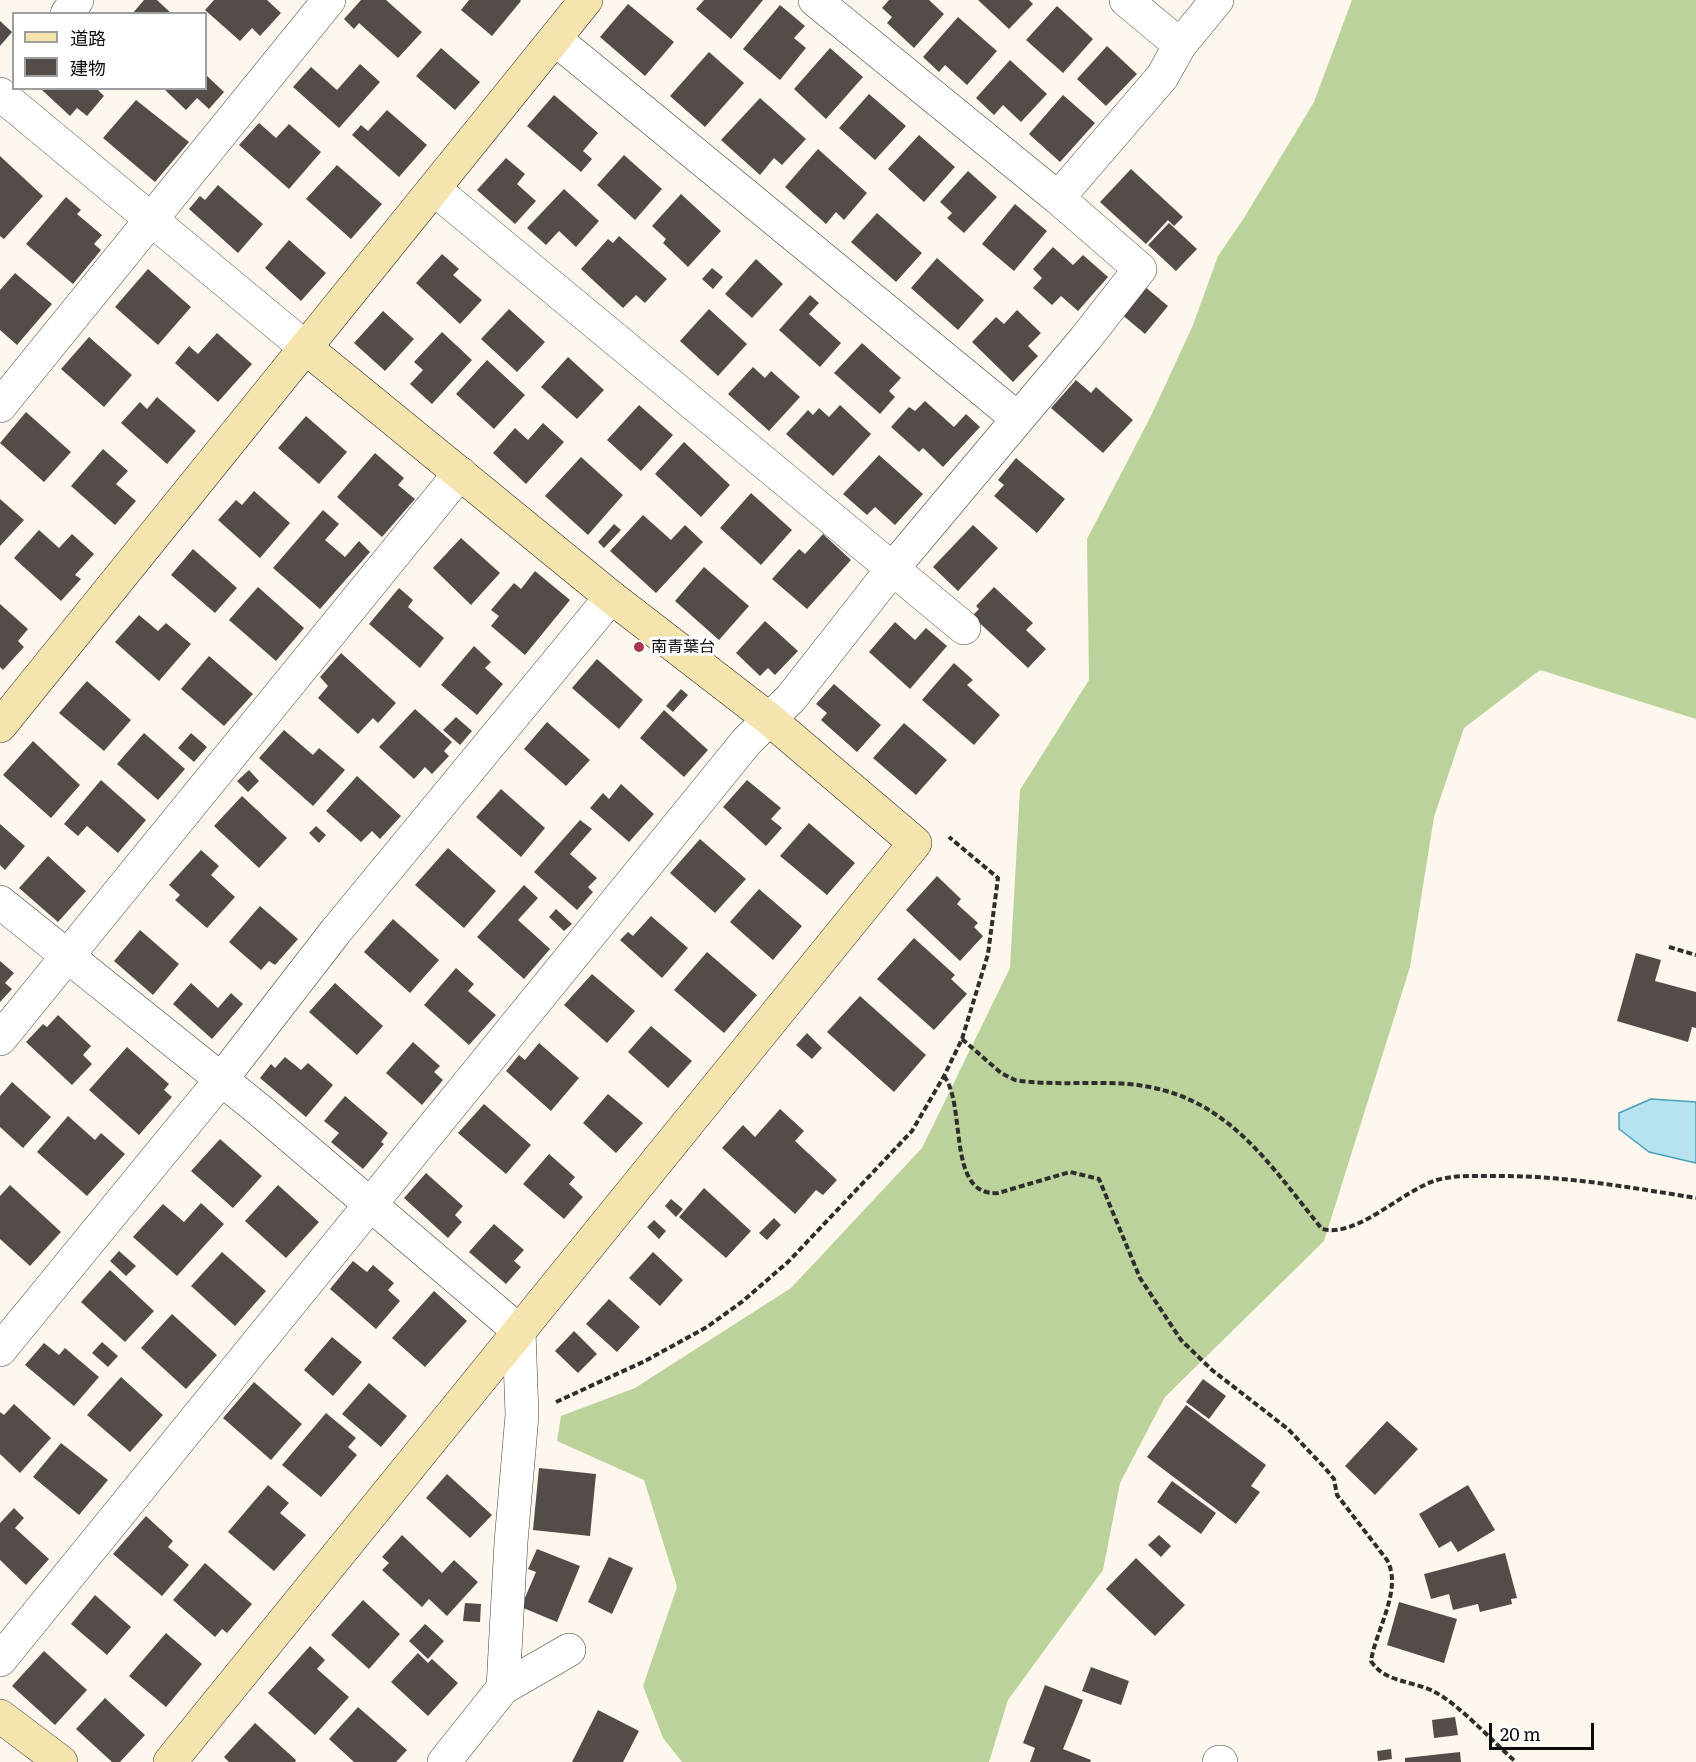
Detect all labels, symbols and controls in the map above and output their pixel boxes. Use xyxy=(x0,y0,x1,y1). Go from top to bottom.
legend xyxy=(12,12,207,90)
text: 道路 xyxy=(70,24,106,51)
text: 建物 xyxy=(70,54,106,81)
place label: 南青葉台 xyxy=(651,637,715,657)
marker: 南青葉台 xyxy=(632,640,646,654)
scale bar xyxy=(1492,1711,1597,1749)
text: 20 m xyxy=(1500,1720,1541,1747)

